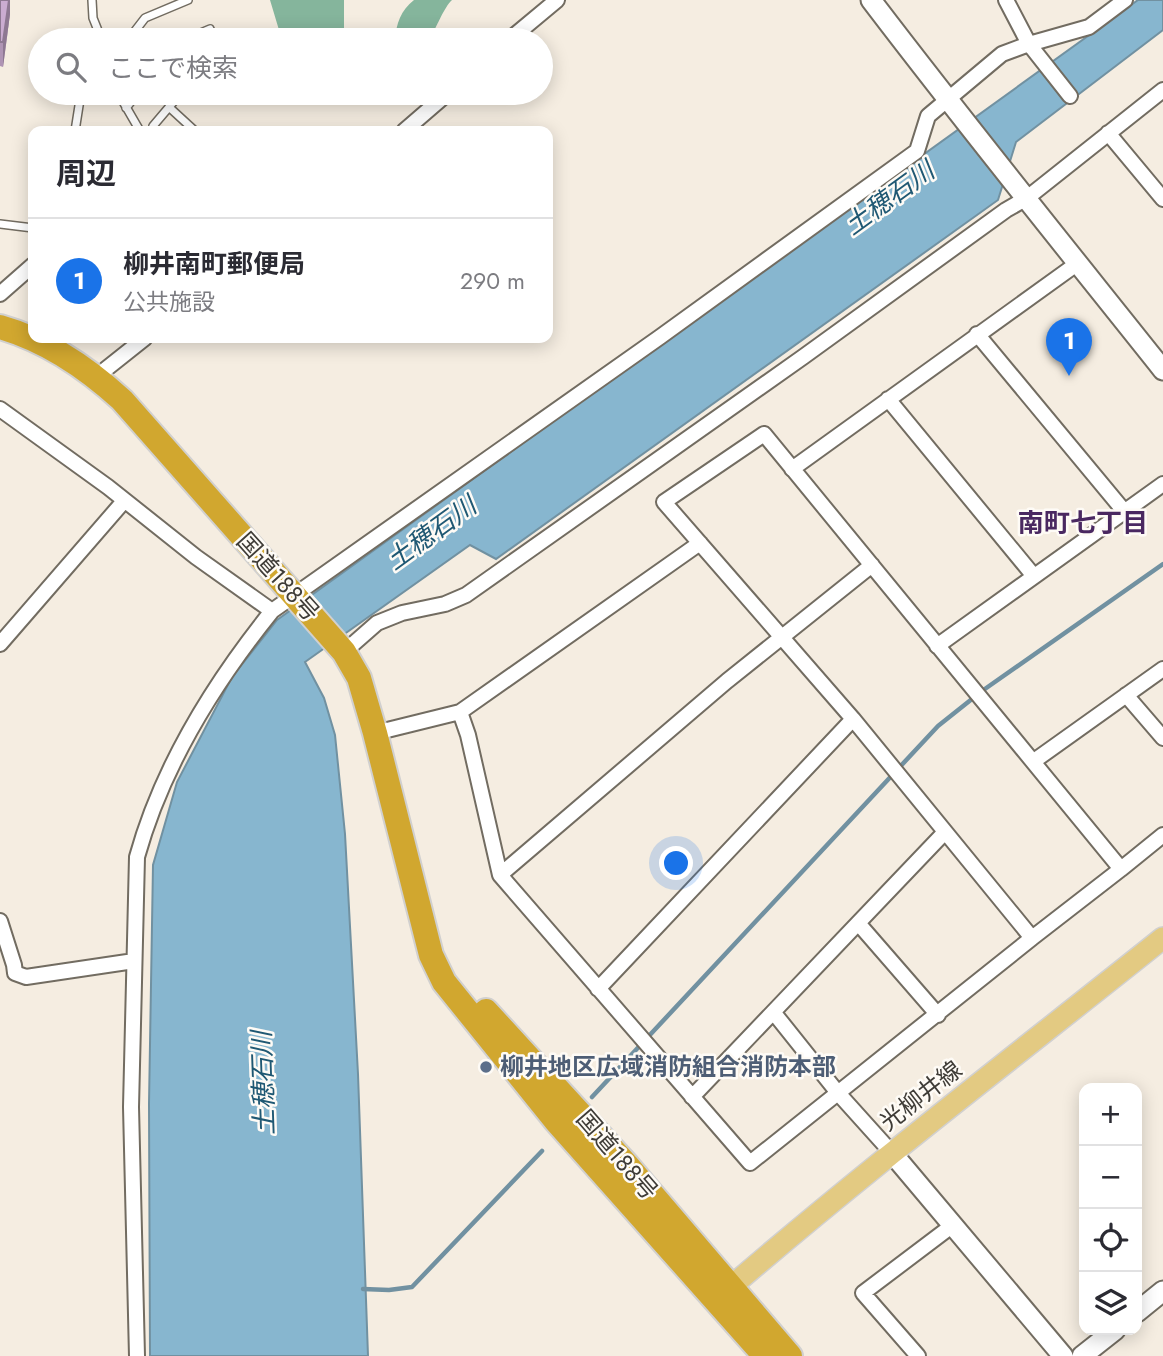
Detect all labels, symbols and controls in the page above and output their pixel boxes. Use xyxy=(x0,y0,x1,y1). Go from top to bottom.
search box xyxy=(28,28,553,105)
icon: search xyxy=(52,48,90,86)
text: ここで検索 xyxy=(108,49,238,87)
water label: 土穂石川 xyxy=(836,150,945,244)
text: 周辺 xyxy=(56,152,116,195)
text: 柳井南町郵便局 xyxy=(123,245,305,283)
text: 1 xyxy=(73,264,85,298)
text: 290 m xyxy=(460,264,525,298)
text: 公共施設 xyxy=(123,285,215,319)
pin: 1 xyxy=(1046,318,1092,376)
water label: 土穂石川 xyxy=(378,485,487,579)
district label: 南町七丁目 xyxy=(1018,504,1148,542)
street label: 国道188号 xyxy=(229,524,328,629)
your location xyxy=(659,846,693,880)
water label: 土穂石川 xyxy=(242,1027,284,1136)
place label: 柳井地区広域消防組合消防本部 xyxy=(500,1049,836,1084)
street label: 光柳井線 xyxy=(872,1052,969,1139)
marker: 柳井地区広域消防組合消防本部 xyxy=(478,1059,494,1075)
map controls xyxy=(1079,1083,1142,1335)
button: + xyxy=(1079,1083,1142,1146)
street label: 国道188号 xyxy=(568,1102,666,1207)
button: − xyxy=(1079,1146,1142,1209)
button: locate xyxy=(1079,1209,1142,1272)
button: layers xyxy=(1079,1272,1142,1335)

